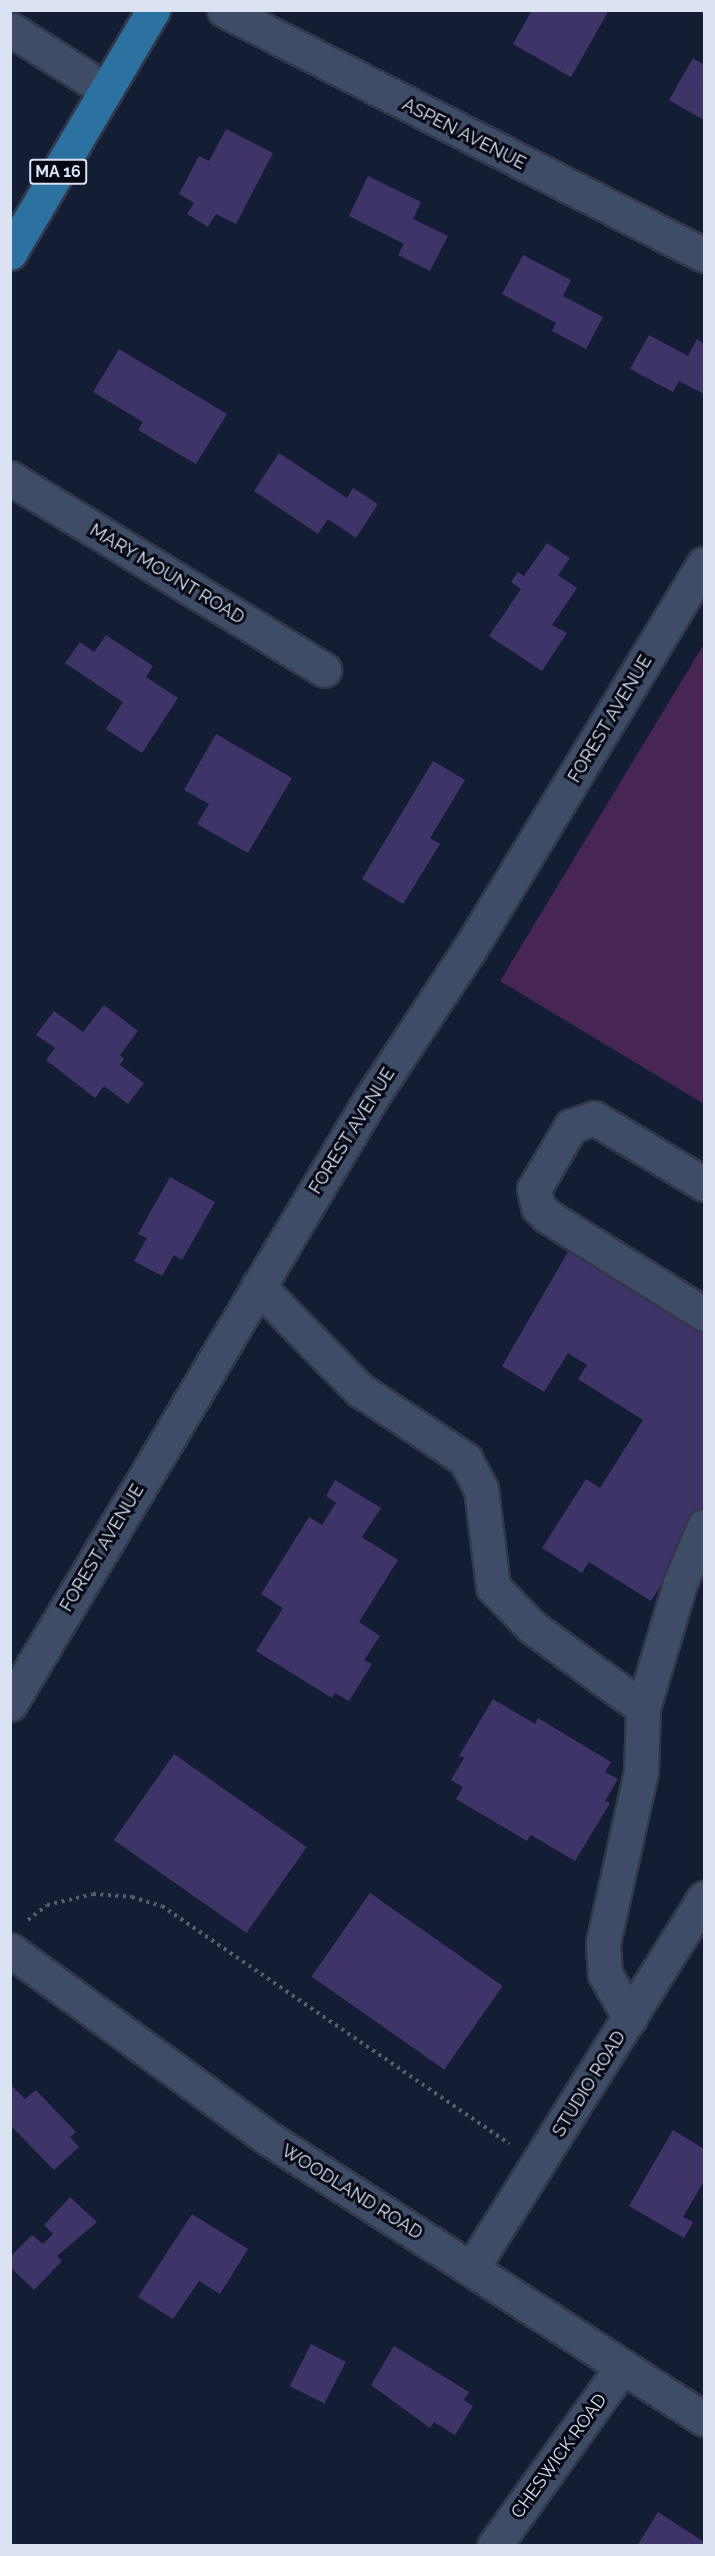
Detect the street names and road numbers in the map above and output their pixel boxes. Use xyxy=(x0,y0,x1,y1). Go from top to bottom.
street label: ASPEN AVENUE xyxy=(398,93,530,175)
road number: MA 16 xyxy=(28,159,88,185)
street label: MARY MOUNT ROAD xyxy=(85,519,249,629)
street label: FOREST AVENUE xyxy=(563,651,657,787)
street label: FOREST AVENUE xyxy=(304,1063,400,1199)
street label: FOREST AVENUE xyxy=(55,1480,149,1616)
street label: STUDIO ROAD xyxy=(548,2027,630,2141)
street label: WOODLAND ROAD xyxy=(278,2140,426,2244)
street label: CHESWICK ROAD xyxy=(507,2389,611,2523)

